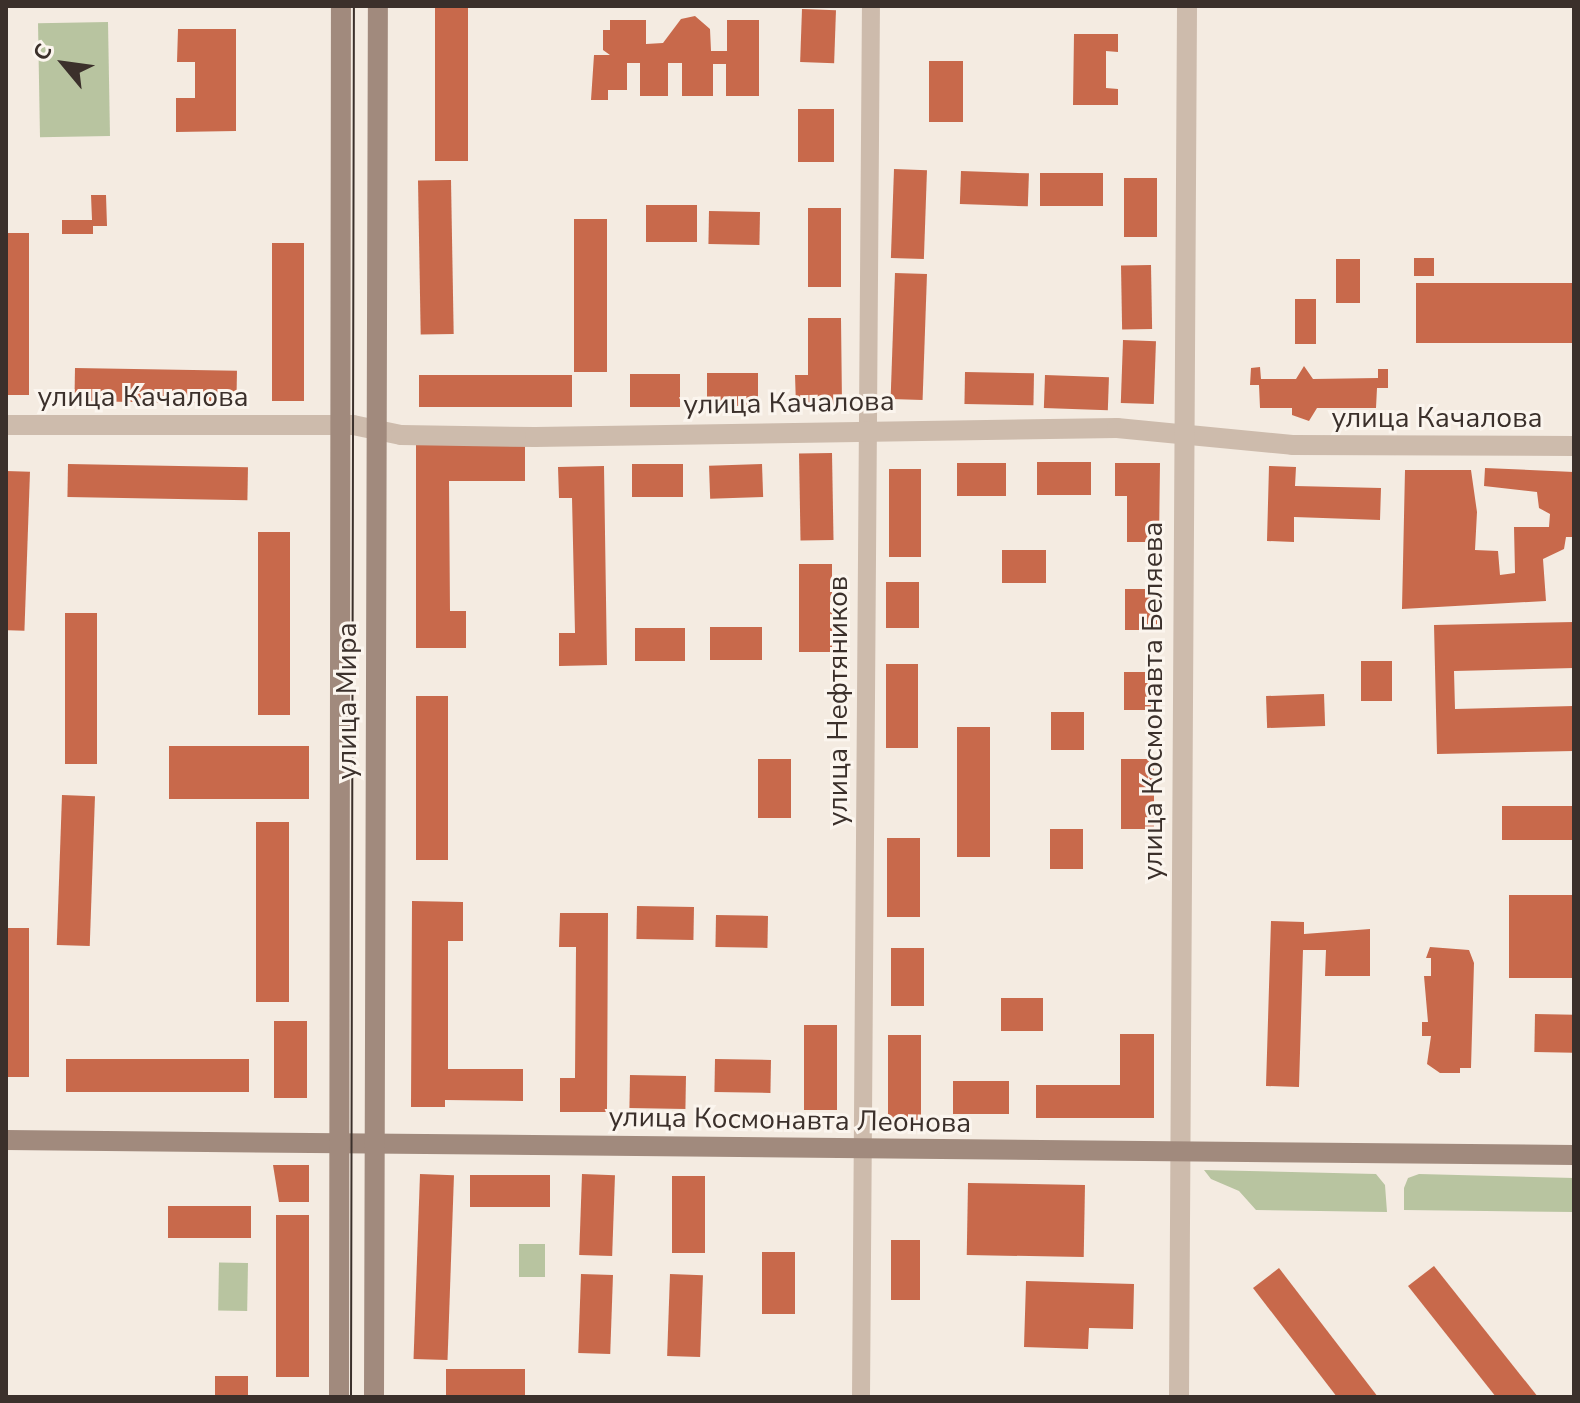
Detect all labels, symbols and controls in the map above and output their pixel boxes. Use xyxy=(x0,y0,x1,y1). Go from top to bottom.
north arrow xyxy=(24,24,104,104)
text: С xyxy=(26,39,60,66)
street label: улица Качалова xyxy=(37,380,249,414)
street label: улица Качалова xyxy=(683,384,895,422)
street label: улица Качалова xyxy=(1331,401,1543,435)
street label: улица Космонавта Беляева xyxy=(1136,522,1170,880)
street label: улица Нефтяников xyxy=(821,576,855,826)
street label: улица Мира xyxy=(330,622,364,780)
street label: улица Космонавта Леонова xyxy=(608,1100,972,1140)

